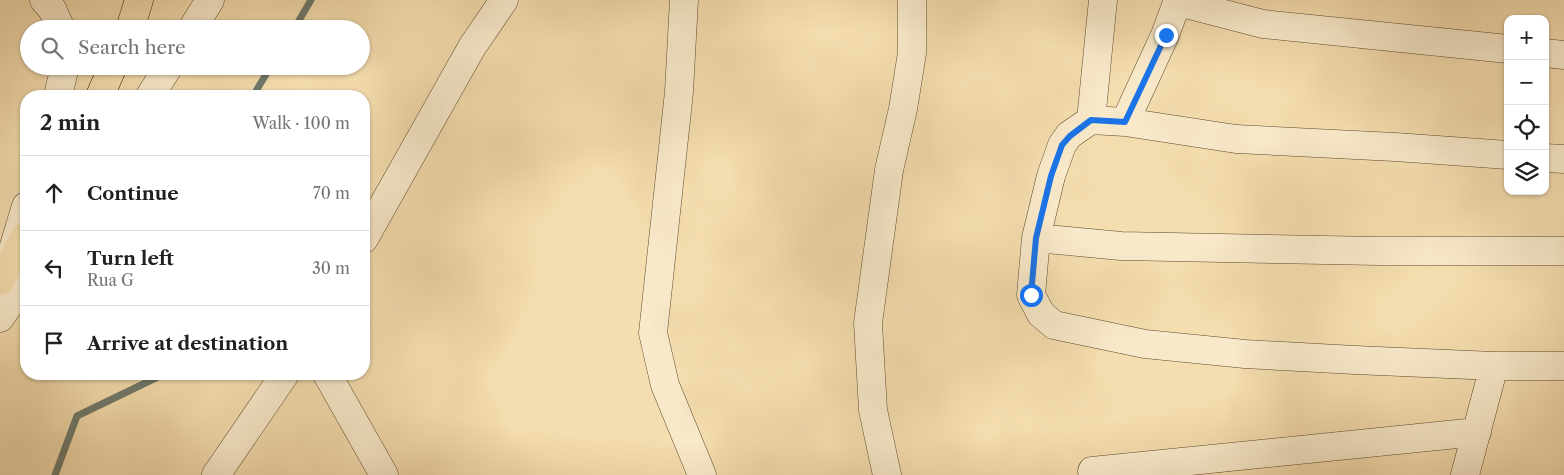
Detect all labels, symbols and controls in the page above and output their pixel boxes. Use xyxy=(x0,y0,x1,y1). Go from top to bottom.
map controls xyxy=(1504,15,1549,195)
button: + xyxy=(1504,15,1549,60)
search box xyxy=(20,20,370,75)
route end xyxy=(1155,24,1178,47)
icon: search xyxy=(38,34,66,62)
text: Search here xyxy=(78,36,186,59)
button: − xyxy=(1504,60,1549,105)
button: locate xyxy=(1504,105,1549,150)
text: 2 min xyxy=(40,110,100,135)
text: Walk · 100 m xyxy=(253,113,350,133)
button: layers xyxy=(1504,150,1549,195)
icon: ahead xyxy=(40,179,68,207)
text: Continue xyxy=(87,182,179,205)
text: 70 m xyxy=(313,183,350,203)
text: Turn left xyxy=(87,247,174,270)
icon: left xyxy=(40,254,68,282)
text: 30 m xyxy=(312,258,350,278)
text: Rua G xyxy=(87,270,134,290)
route start xyxy=(1020,284,1043,307)
icon: arrive xyxy=(40,329,68,357)
text: Arrive at destination xyxy=(87,332,288,355)

